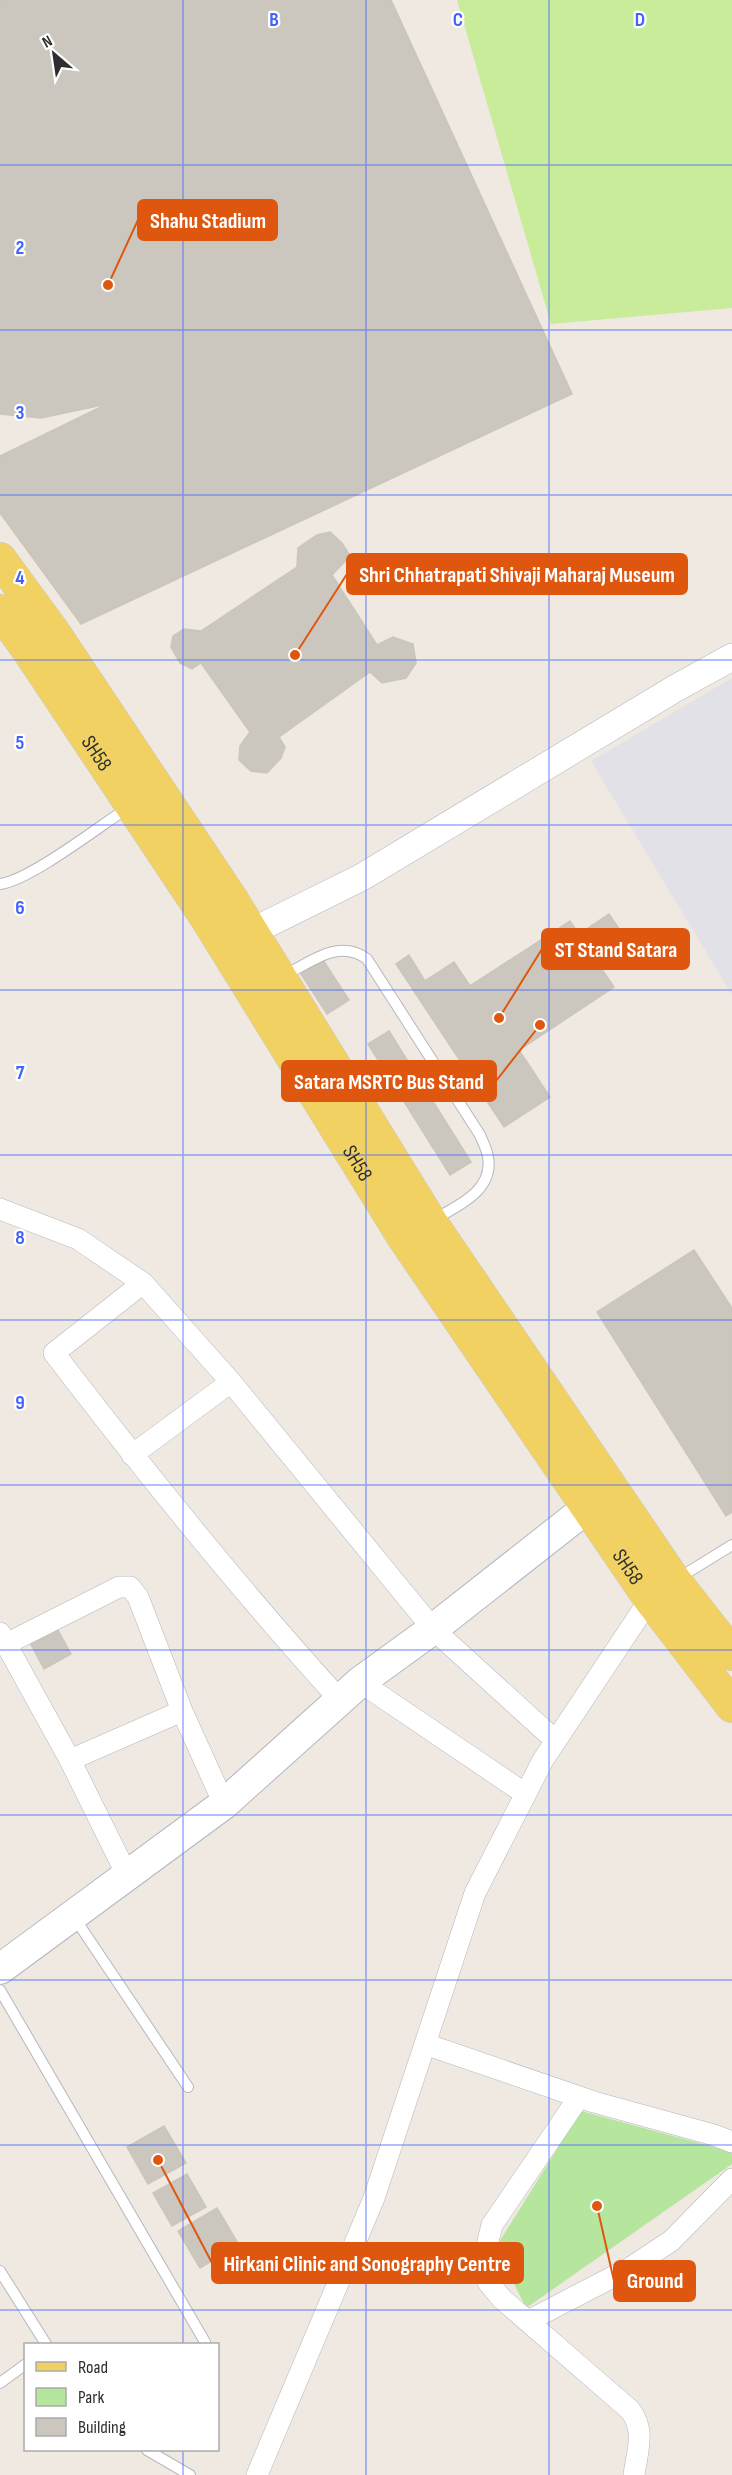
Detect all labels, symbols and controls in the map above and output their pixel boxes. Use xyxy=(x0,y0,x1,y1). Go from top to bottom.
text: B xyxy=(269,8,279,32)
text: C xyxy=(453,8,463,32)
text: D xyxy=(635,8,645,32)
north arrow xyxy=(24,24,84,84)
text: N xyxy=(39,32,56,53)
callout: Shahu Stadium xyxy=(138,200,277,240)
text: Shahu Stadium xyxy=(150,208,266,235)
text: 2 xyxy=(16,236,24,260)
text: 3 xyxy=(16,401,25,425)
callout: Shri Chhatrapati Shivaji Maharaj Museum xyxy=(347,554,687,594)
text: Shri Chhatrapati Shivaji Maharaj Museum xyxy=(359,562,675,589)
text: 4 xyxy=(15,566,25,590)
text: 5 xyxy=(16,731,25,755)
street label: SH58 xyxy=(76,731,117,776)
text: 6 xyxy=(15,896,25,920)
callout: ST Stand Satara xyxy=(542,929,689,969)
text: ST Stand Satara xyxy=(555,937,677,964)
text: 7 xyxy=(16,1061,25,1085)
callout: Satara MSRTC Bus Stand xyxy=(282,1061,496,1101)
text: Satara MSRTC Bus Stand xyxy=(294,1069,484,1096)
street label: SH58 xyxy=(337,1141,378,1186)
text: 8 xyxy=(15,1226,25,1250)
text: 9 xyxy=(15,1391,25,1415)
street label: SH58 xyxy=(607,1545,649,1590)
callout: Hirkani Clinic and Sonography Centre xyxy=(212,2243,523,2283)
text: Hirkani Clinic and Sonography Centre xyxy=(223,2251,511,2278)
callout: Ground xyxy=(614,2261,695,2301)
text: Ground xyxy=(627,2268,683,2295)
legend xyxy=(24,2343,219,2451)
text: Road xyxy=(78,2357,108,2378)
text: Park xyxy=(78,2387,104,2408)
text: Building xyxy=(78,2417,126,2438)

